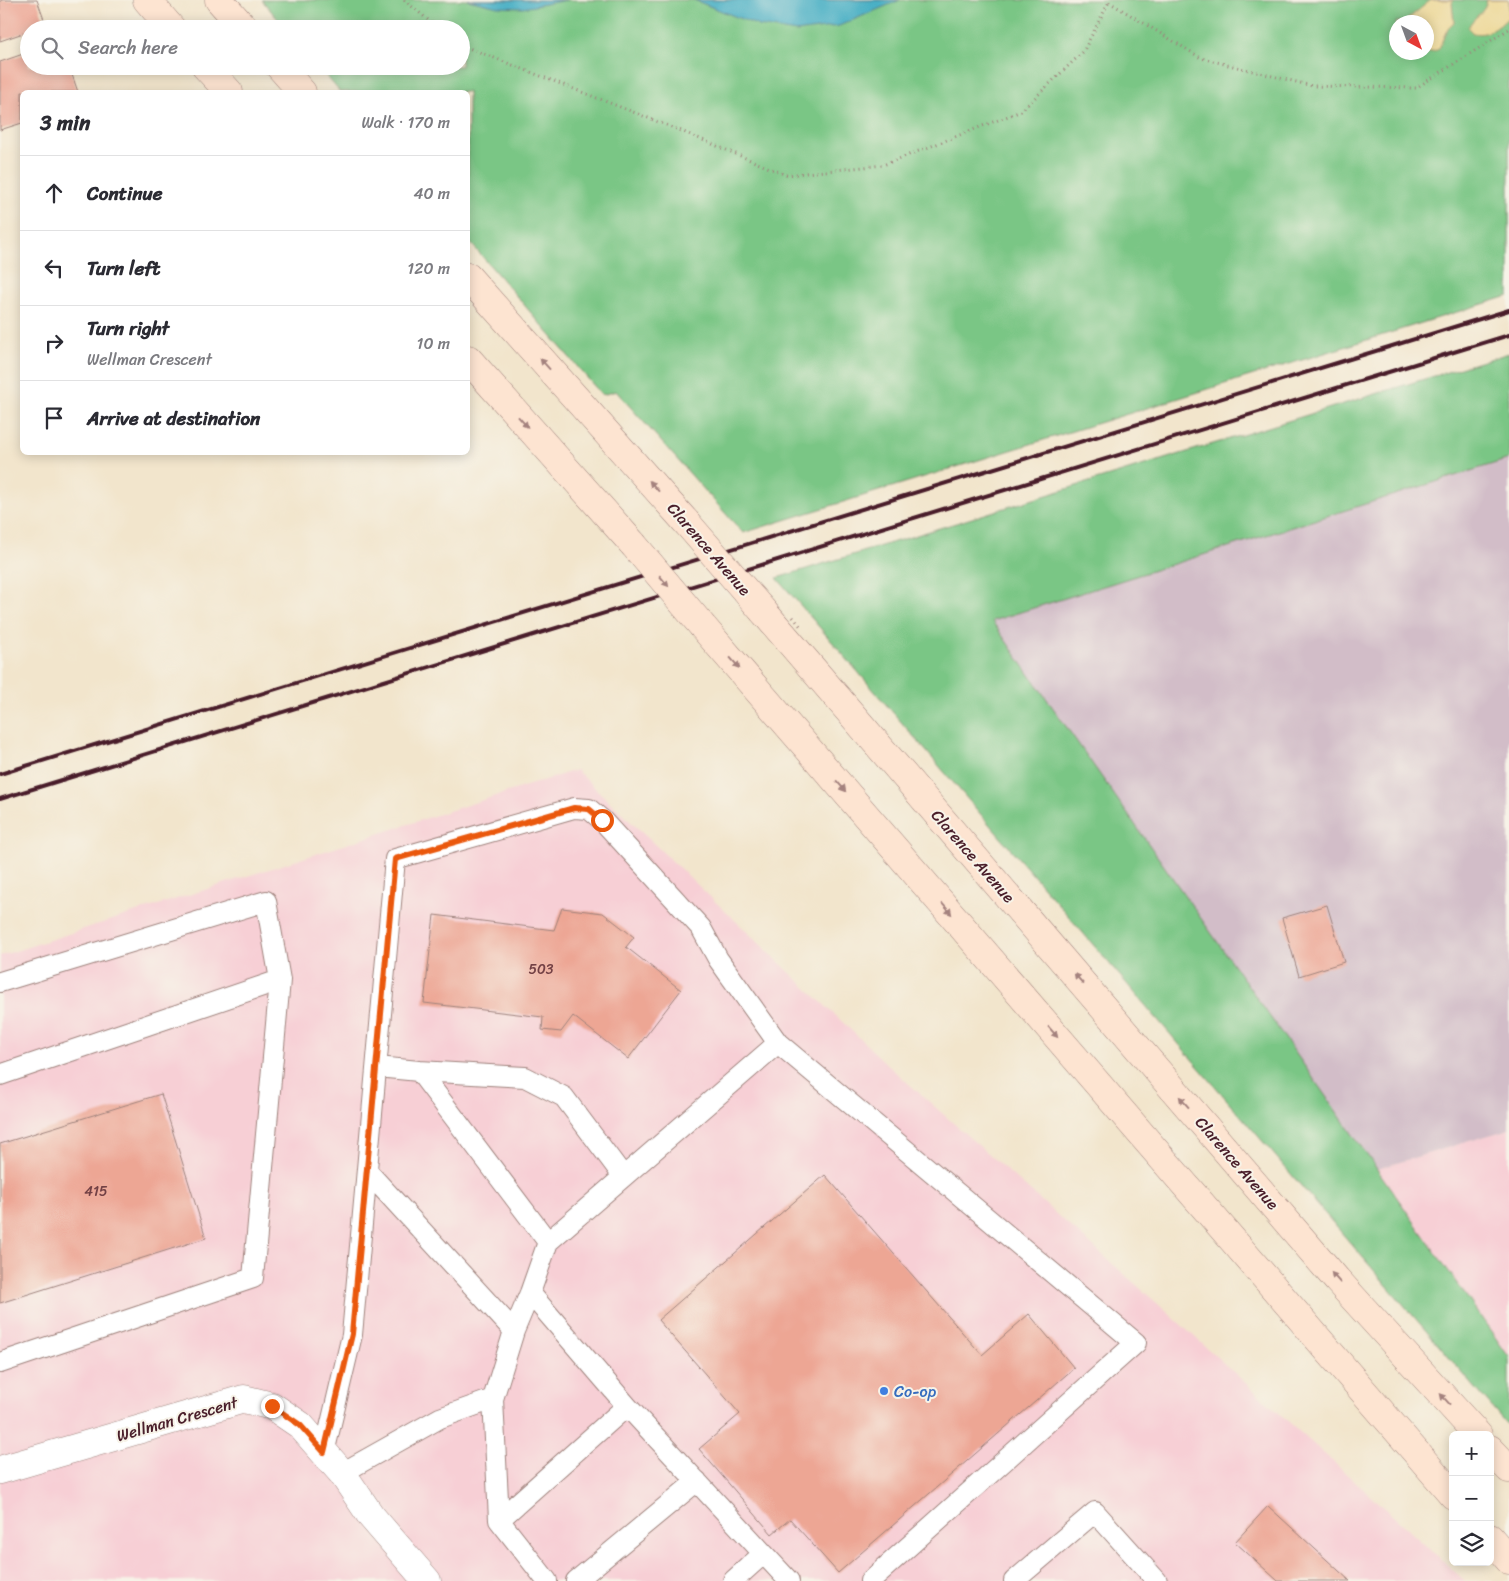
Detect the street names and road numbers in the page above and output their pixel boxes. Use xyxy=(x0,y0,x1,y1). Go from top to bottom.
street label: Clarence Avenue xyxy=(660,495,759,603)
street label: Clarence Avenue xyxy=(924,802,1023,910)
street label: Clarence Avenue xyxy=(1188,1109,1287,1217)
street label: Wellman Crescent xyxy=(113,1388,242,1450)

